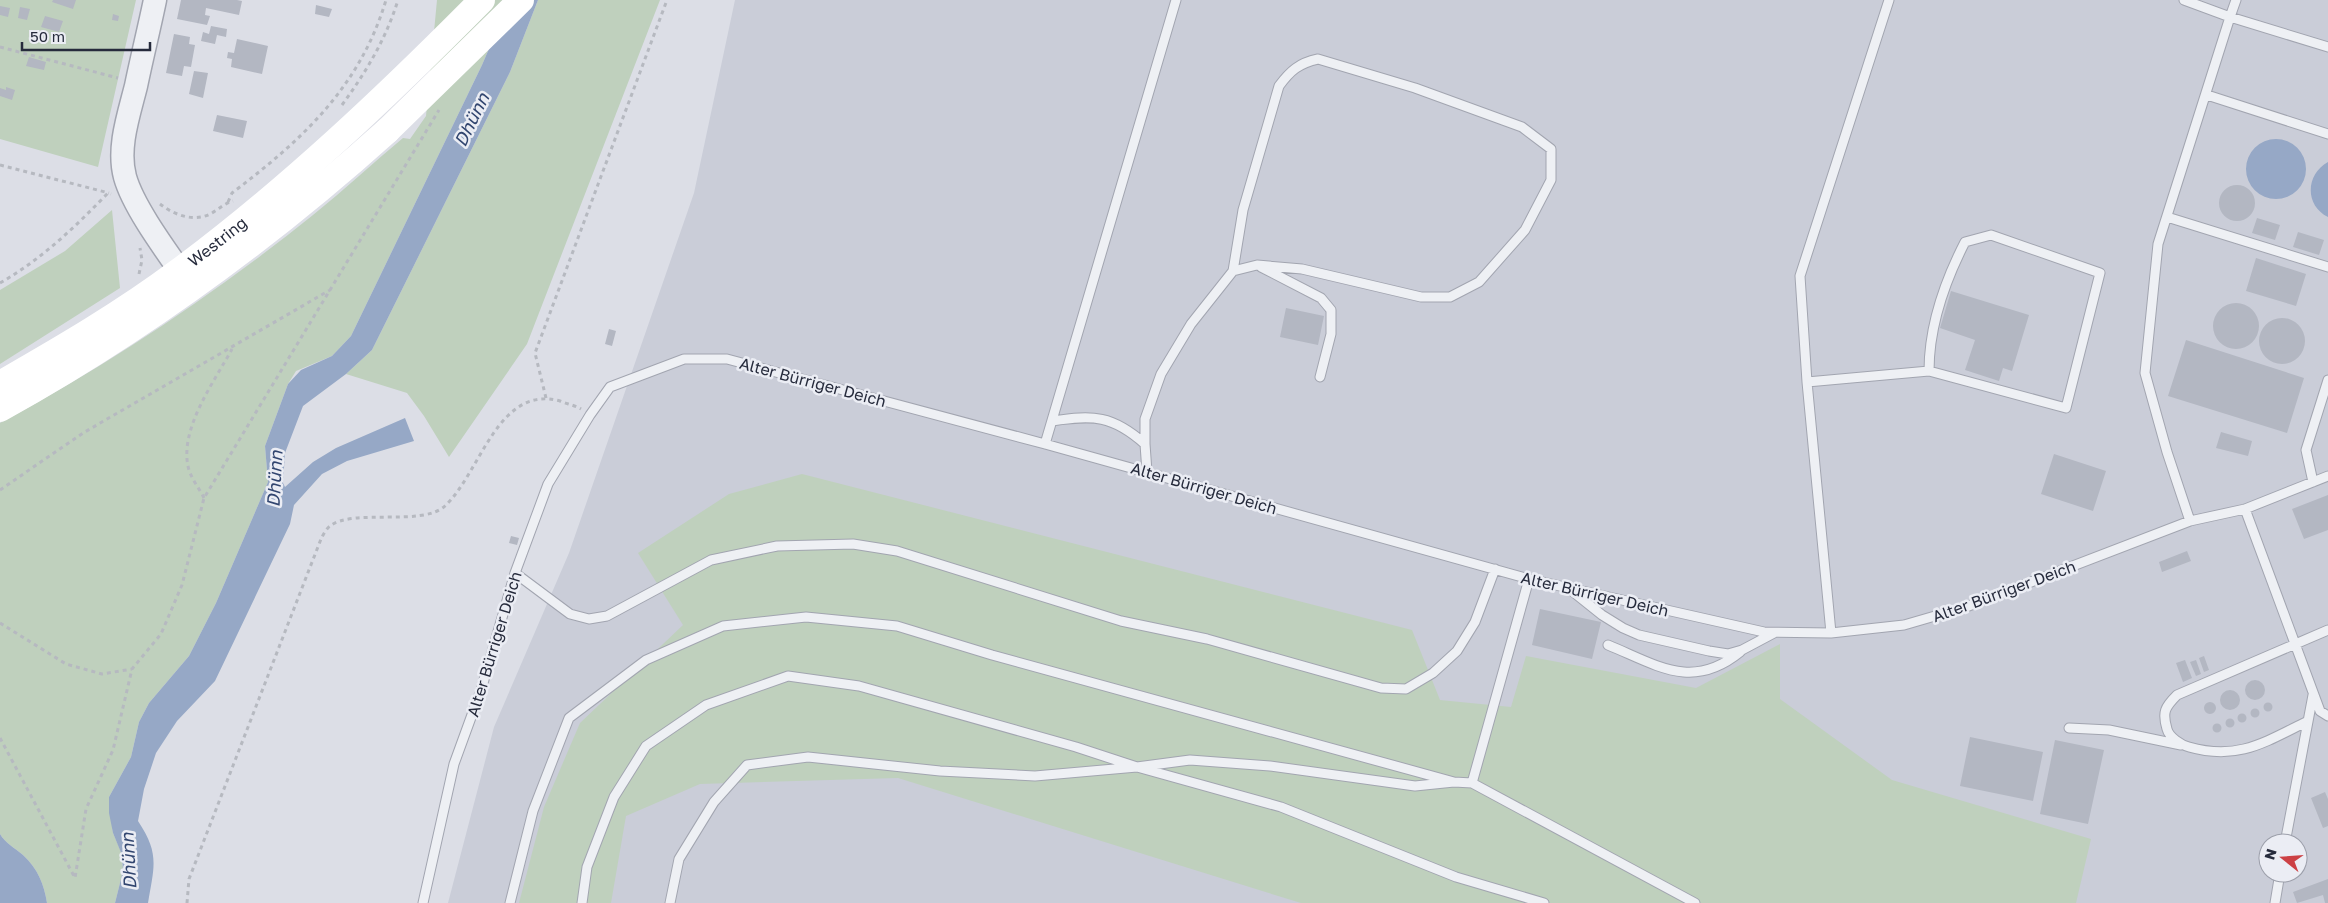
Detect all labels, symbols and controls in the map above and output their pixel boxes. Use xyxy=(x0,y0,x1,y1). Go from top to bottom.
scale bar xyxy=(22,20,150,52)
text: 50 m xyxy=(30,27,65,45)
water label: Dhünn xyxy=(449,88,494,150)
street label: Westring xyxy=(184,212,251,271)
street label: Alter Bürriger Deich xyxy=(737,353,889,411)
water label: Dhünn xyxy=(262,449,287,508)
street label: Alter Bürriger Deich xyxy=(1129,458,1279,518)
street label: Alter Bürriger Deich xyxy=(1930,556,2078,626)
street label: Alter Bürriger Deich xyxy=(1519,567,1671,621)
street label: Alter Bürriger Deich xyxy=(462,569,526,719)
water label: Dhünn xyxy=(115,831,140,890)
north arrow xyxy=(2258,833,2308,883)
text: N xyxy=(2260,846,2280,862)

